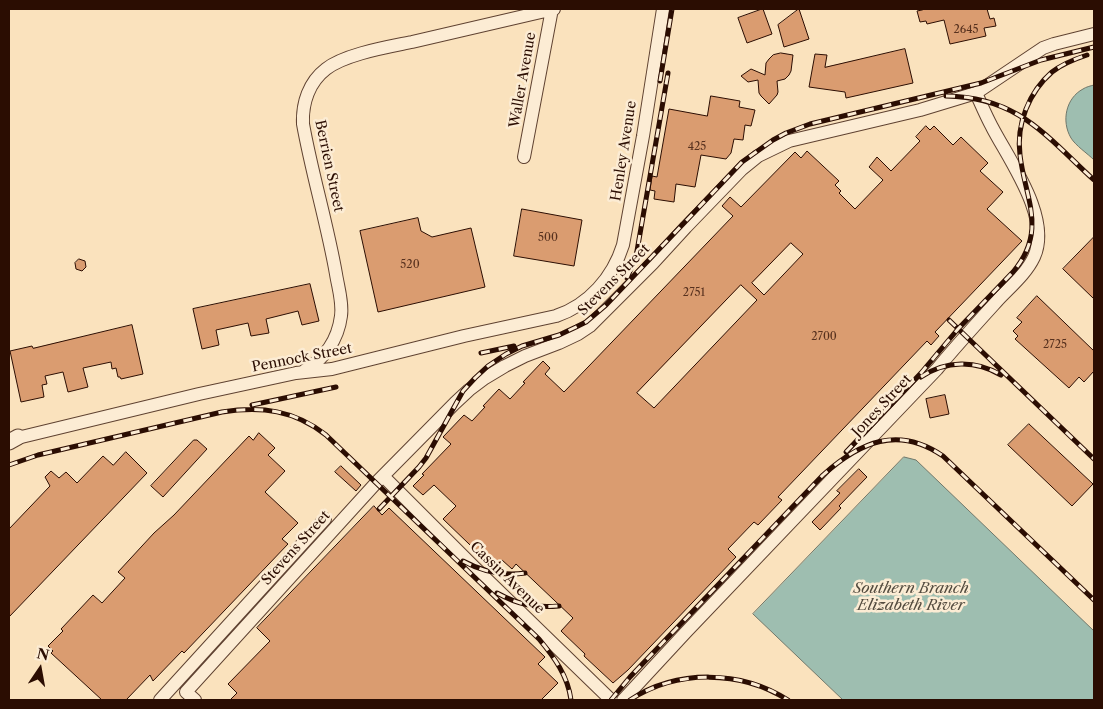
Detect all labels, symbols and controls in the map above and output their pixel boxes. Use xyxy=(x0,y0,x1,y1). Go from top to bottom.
house number: 2645 xyxy=(953,23,979,37)
street label: Waller Avenue xyxy=(506,31,540,129)
street label: Henley Avenue xyxy=(608,100,640,202)
street label: Berrien Street xyxy=(311,118,347,214)
house number: 425 xyxy=(688,140,706,154)
house number: 500 xyxy=(538,231,558,245)
street label: Stevens Street xyxy=(575,241,653,319)
house number: 520 xyxy=(400,258,420,272)
house number: 2751 xyxy=(683,286,705,300)
house number: 2700 xyxy=(811,330,837,344)
house number: 2725 xyxy=(1043,338,1067,352)
street label: Pennock Street xyxy=(250,340,354,376)
street label: Jones Street xyxy=(849,371,915,441)
street label: Stevens Street xyxy=(258,507,334,589)
street label: Cassin Avenue xyxy=(466,538,548,618)
water label: Southern Branch Elizabeth River xyxy=(853,580,969,615)
north arrow xyxy=(15,644,65,694)
text: N xyxy=(35,644,51,664)

